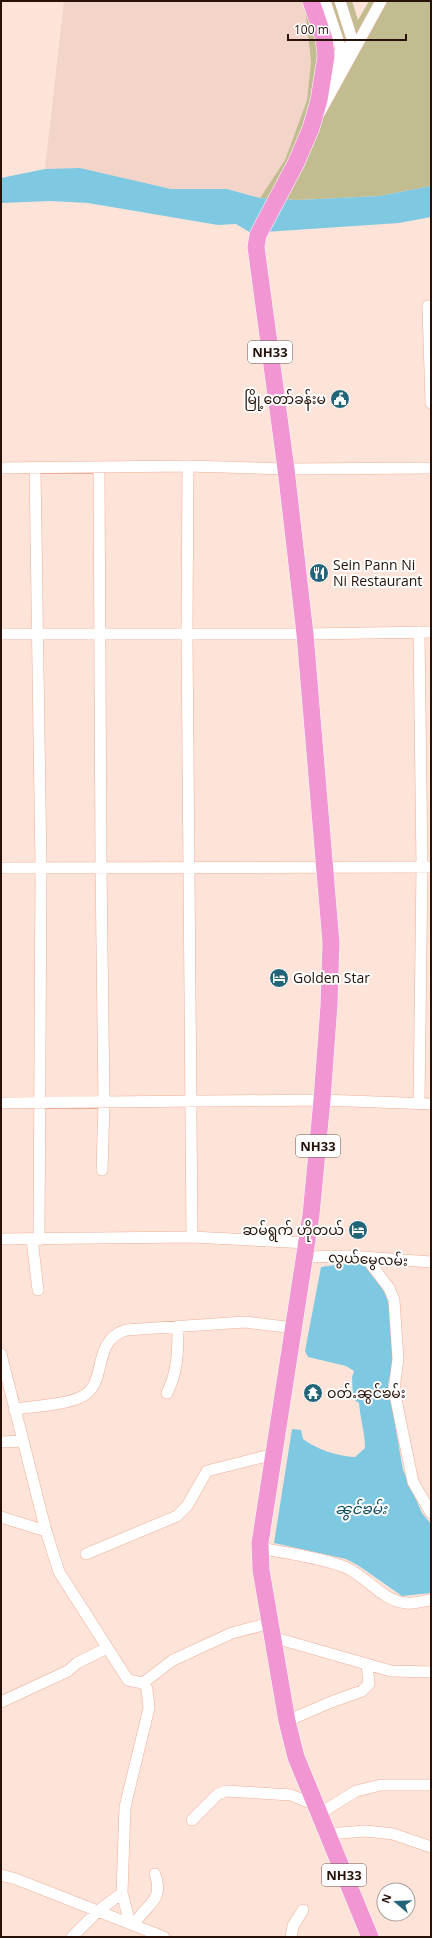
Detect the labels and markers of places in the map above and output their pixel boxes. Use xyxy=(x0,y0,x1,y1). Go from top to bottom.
public building icon: မြို့တော်ခန်းမ xyxy=(329,388,351,410)
place label: မြို့တော်ခန်းမ xyxy=(244,389,326,411)
place label: Sein Pann Ni Ni Restaurant xyxy=(333,555,422,590)
restaurant icon: Sein Pann Ni Ni Restaurant xyxy=(308,562,330,584)
hotel icon: Golden Star xyxy=(268,967,290,989)
place label: Golden Star xyxy=(293,968,370,987)
hotel icon: ဆမ်ရွက် ဟိုတယ် xyxy=(347,1219,369,1241)
place label: ဆမ်ရွက် ဟိုတယ် xyxy=(243,1220,344,1242)
temple icon: ဝတ်ႉၼွင်ၶမ်း xyxy=(302,1382,324,1404)
place label: ဝတ်ႉၼွင်ၶမ်း xyxy=(327,1383,406,1404)

